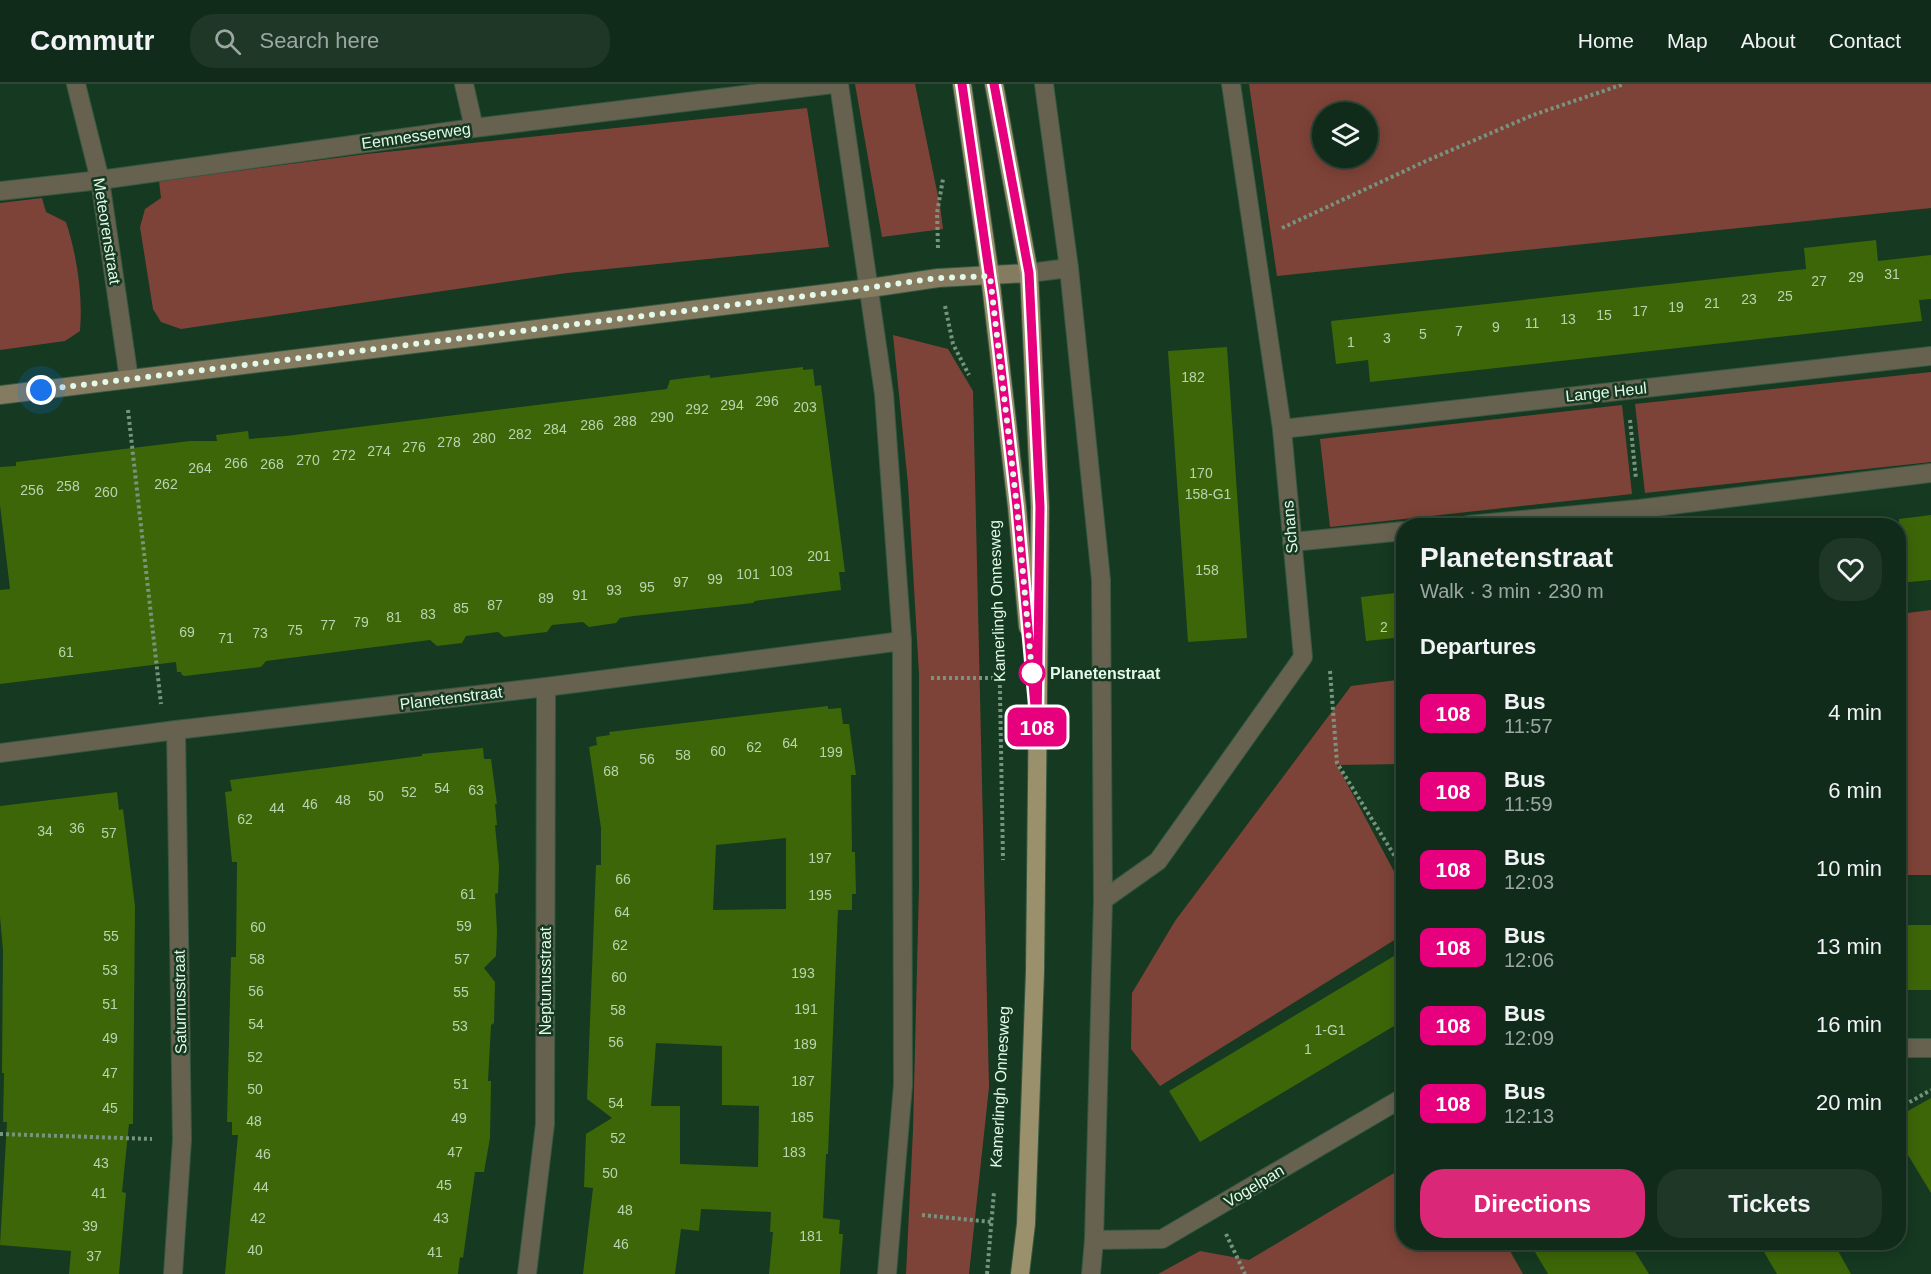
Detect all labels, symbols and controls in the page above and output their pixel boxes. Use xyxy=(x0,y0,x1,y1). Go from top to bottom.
search box xyxy=(190,14,610,68)
text: Commutr xyxy=(30,25,154,56)
icon: search xyxy=(211,25,244,58)
text: Search here xyxy=(259,28,379,53)
text: Home xyxy=(1578,29,1634,52)
text: Map xyxy=(1667,29,1708,52)
text: About xyxy=(1741,29,1796,52)
text: Contact xyxy=(1829,29,1901,52)
map controls xyxy=(1312,102,1378,168)
button: layers xyxy=(1312,102,1378,168)
street label: Eemnesserweg xyxy=(360,120,472,152)
street label: Meteorenstraat xyxy=(90,177,124,286)
house number: 31 xyxy=(1884,266,1900,282)
house number: 29 xyxy=(1848,269,1864,285)
house number: 27 xyxy=(1811,273,1827,289)
house number: 25 xyxy=(1777,288,1793,304)
house number: 23 xyxy=(1741,291,1757,307)
house number: 21 xyxy=(1704,295,1720,311)
house number: 19 xyxy=(1668,299,1684,315)
house number: 17 xyxy=(1632,303,1648,319)
house number: 15 xyxy=(1596,307,1612,323)
house number: 13 xyxy=(1560,311,1576,327)
house number: 11 xyxy=(1525,315,1539,331)
house number: 9 xyxy=(1492,319,1500,335)
house number: 7 xyxy=(1455,323,1463,339)
house number: 5 xyxy=(1419,326,1427,342)
house number: 3 xyxy=(1383,330,1391,346)
house number: 1 xyxy=(1347,334,1355,350)
house number: 182 xyxy=(1181,369,1205,385)
your location xyxy=(26,375,56,405)
street label: Lange Heul xyxy=(1564,379,1648,405)
house number: 296 xyxy=(755,393,779,409)
house number: 294 xyxy=(720,397,744,413)
house number: 203 xyxy=(793,399,817,415)
house number: 292 xyxy=(685,401,709,417)
house number: 290 xyxy=(650,409,674,425)
house number: 288 xyxy=(613,413,637,429)
house number: 286 xyxy=(580,417,604,433)
house number: 284 xyxy=(543,421,567,437)
house number: 282 xyxy=(508,426,532,442)
house number: 280 xyxy=(472,430,496,446)
house number: 278 xyxy=(437,434,461,450)
house number: 276 xyxy=(402,439,426,455)
house number: 274 xyxy=(367,443,391,459)
house number: 272 xyxy=(332,447,356,463)
house number: 270 xyxy=(296,452,320,468)
house number: 266 xyxy=(224,455,248,471)
house number: 268 xyxy=(260,456,284,472)
house number: 264 xyxy=(188,460,212,476)
house number: 170 xyxy=(1189,465,1213,481)
house number: 262 xyxy=(154,476,178,492)
house number: 258 xyxy=(56,478,80,494)
house number: 256 xyxy=(20,482,44,498)
house number: 260 xyxy=(94,484,118,500)
house number: 158-G1 xyxy=(1185,486,1232,502)
street label: Schans xyxy=(1279,500,1301,554)
street label: Kamerlingh Onnesweg xyxy=(986,520,1008,682)
button: heart xyxy=(1819,538,1882,601)
text: Planetenstraat xyxy=(1420,542,1613,573)
house number: 201 xyxy=(807,548,831,564)
house number: 158 xyxy=(1195,562,1219,578)
house number: 103 xyxy=(769,563,793,579)
house number: 101 xyxy=(736,566,760,582)
house number: 99 xyxy=(707,571,723,587)
house number: 97 xyxy=(673,574,689,590)
house number: 95 xyxy=(639,579,655,595)
text: Walk · 3 min · 230 m xyxy=(1420,580,1604,602)
house number: 93 xyxy=(606,582,622,598)
house number: 91 xyxy=(572,587,588,603)
house number: 89 xyxy=(538,590,554,606)
house number: 87 xyxy=(487,597,503,613)
house number: 85 xyxy=(453,600,469,616)
house number: 83 xyxy=(420,606,436,622)
house number: 81 xyxy=(386,609,402,625)
house number: 79 xyxy=(353,614,369,630)
house number: 77 xyxy=(320,617,336,633)
house number: 2 xyxy=(1380,619,1388,635)
house number: 75 xyxy=(287,622,303,638)
house number: 69 xyxy=(179,624,195,640)
house number: 73 xyxy=(252,625,268,641)
house number: 71 xyxy=(218,630,234,646)
text: Departures xyxy=(1420,634,1536,659)
house number: 61 xyxy=(58,644,74,660)
marker: Planetenstraat xyxy=(1019,660,1045,686)
place label: Planetenstraat xyxy=(1050,665,1161,682)
street label: Planetenstraat xyxy=(399,683,504,713)
text: Bus xyxy=(1504,689,1546,714)
text: 4 min xyxy=(1828,700,1882,725)
text: 108 xyxy=(1435,702,1471,725)
line badge: 108 xyxy=(1002,708,1072,746)
text: 11:57 xyxy=(1504,715,1553,737)
text: 108 xyxy=(1019,716,1055,739)
house number: 64 xyxy=(782,735,798,751)
house number: 62 xyxy=(746,739,762,755)
house number: 60 xyxy=(710,743,726,759)
house number: 199 xyxy=(819,744,843,760)
house number: 58 xyxy=(675,747,691,763)
house number: 56 xyxy=(639,751,655,767)
house number: 68 xyxy=(603,763,619,779)
text: Bus xyxy=(1504,767,1546,792)
text: 6 min xyxy=(1828,778,1882,803)
house number: 54 xyxy=(434,780,450,796)
text: 108 xyxy=(1435,780,1471,803)
house number: 63 xyxy=(468,782,484,798)
house number: 52 xyxy=(401,784,417,800)
house number: 50 xyxy=(368,788,384,804)
house number: 48 xyxy=(335,792,351,808)
text: 11:59 xyxy=(1504,793,1553,815)
house number: 46 xyxy=(302,796,318,812)
house number: 44 xyxy=(269,800,285,816)
house number: 62 xyxy=(237,811,253,827)
house number: 36 xyxy=(69,820,85,836)
house number: 34 xyxy=(37,823,53,839)
house number: 57 xyxy=(101,825,117,841)
text: Bus xyxy=(1504,845,1546,870)
house number: 197 xyxy=(808,850,832,866)
text: 10 min xyxy=(1816,856,1882,881)
text: 108 xyxy=(1435,858,1471,881)
house number: 66 xyxy=(615,871,631,887)
text: 12:03 xyxy=(1504,871,1554,893)
house number: 61 xyxy=(460,886,476,902)
house number: 195 xyxy=(808,887,832,903)
house number: 64 xyxy=(614,904,630,920)
house number: 59 xyxy=(456,918,472,934)
house number: 60 xyxy=(250,919,266,935)
text: Bus xyxy=(1504,923,1546,948)
street label: Neptunusstraat xyxy=(537,926,554,1035)
house number: 55 xyxy=(103,928,119,944)
text: 13 min xyxy=(1816,934,1882,959)
text: 108 xyxy=(1435,936,1471,959)
house number: 62 xyxy=(612,937,628,953)
street label: Saturnusstraat xyxy=(171,949,189,1054)
text: 12:06 xyxy=(1504,949,1554,971)
house number: 58 xyxy=(249,951,265,967)
house number: 57 xyxy=(454,951,470,967)
house number: 53 xyxy=(102,962,118,978)
house number: 193 xyxy=(791,965,815,981)
house number: 60 xyxy=(611,969,627,985)
house number: 56 xyxy=(248,983,264,999)
house number: 55 xyxy=(453,984,469,1000)
house number: 51 xyxy=(102,996,118,1012)
house number: 191 xyxy=(794,1001,818,1017)
text: Bus xyxy=(1504,1001,1546,1026)
house number: 58 xyxy=(610,1002,626,1018)
street label: Kamerlingh Onnesweg xyxy=(987,1006,1013,1168)
text: 16 min xyxy=(1816,1012,1882,1037)
text: 108 xyxy=(1435,1014,1471,1037)
house number: 54 xyxy=(248,1016,264,1032)
house number: 53 xyxy=(452,1018,468,1034)
house number: 1-G1 xyxy=(1314,1022,1346,1038)
text: 12:09 xyxy=(1504,1027,1554,1049)
house number: 49 xyxy=(102,1030,118,1046)
house number: 56 xyxy=(608,1034,624,1050)
house number: 189 xyxy=(793,1036,817,1052)
house number: 1 xyxy=(1304,1041,1312,1057)
house number: 52 xyxy=(247,1049,263,1065)
house number: 47 xyxy=(102,1065,118,1081)
house number: 187 xyxy=(791,1073,815,1089)
house number: 51 xyxy=(453,1076,469,1092)
text: Bus xyxy=(1504,1079,1546,1104)
house number: 50 xyxy=(247,1081,263,1097)
text: 20 min xyxy=(1816,1090,1882,1115)
text: 108 xyxy=(1435,1092,1471,1115)
house number: 54 xyxy=(608,1095,624,1111)
house number: 45 xyxy=(102,1100,118,1116)
text: 12:13 xyxy=(1504,1105,1554,1127)
house number: 185 xyxy=(790,1109,814,1125)
house number: 49 xyxy=(451,1110,467,1126)
house number: 48 xyxy=(246,1113,262,1129)
house number: 52 xyxy=(610,1130,626,1146)
house number: 47 xyxy=(447,1144,463,1160)
house number: 183 xyxy=(782,1144,806,1160)
house number: 46 xyxy=(255,1146,271,1162)
house number: 43 xyxy=(93,1155,109,1171)
street label: Vogelpan xyxy=(1221,1162,1287,1210)
house number: 50 xyxy=(602,1165,618,1181)
button: Directions xyxy=(1420,1169,1645,1238)
button: Tickets xyxy=(1657,1169,1882,1238)
house number: 45 xyxy=(436,1177,452,1193)
house number: 44 xyxy=(253,1179,269,1195)
house number: 41 xyxy=(91,1185,107,1201)
house number: 48 xyxy=(617,1202,633,1218)
house number: 42 xyxy=(250,1210,266,1226)
house number: 43 xyxy=(433,1210,449,1226)
house number: 39 xyxy=(82,1218,98,1234)
house number: 181 xyxy=(799,1228,823,1244)
house number: 46 xyxy=(613,1236,629,1252)
house number: 40 xyxy=(247,1242,263,1258)
house number: 41 xyxy=(427,1244,443,1260)
house number: 37 xyxy=(86,1248,102,1264)

